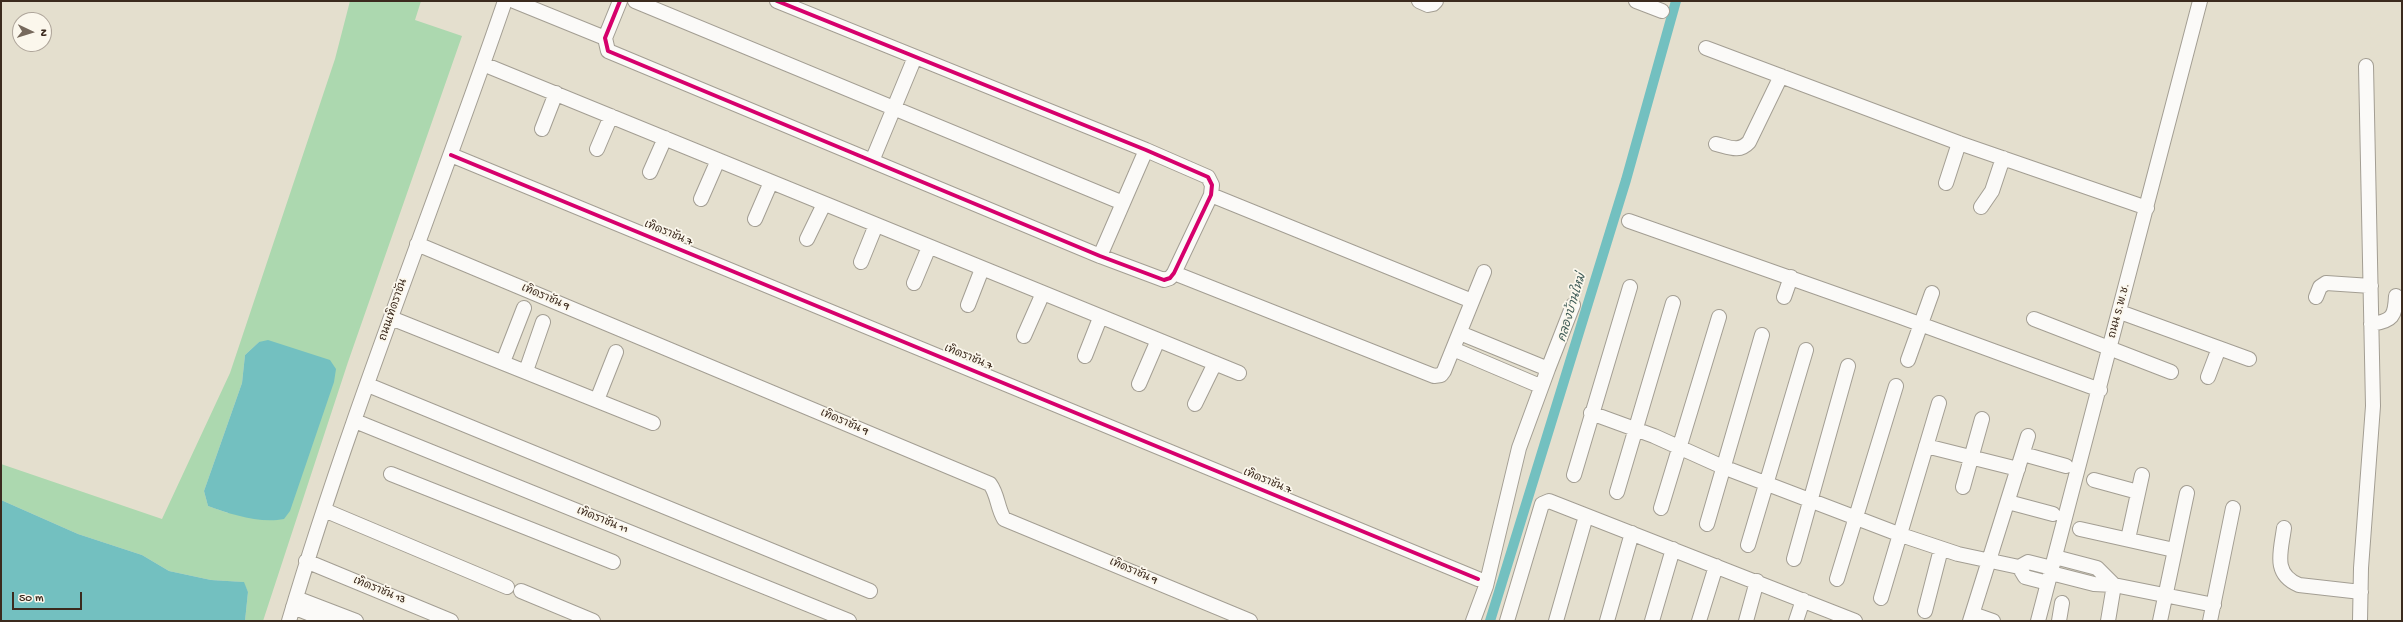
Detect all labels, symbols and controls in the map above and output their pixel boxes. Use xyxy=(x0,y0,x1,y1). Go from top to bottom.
north arrow xyxy=(12,12,52,52)
text: N xyxy=(37,29,49,37)
street label: เทิดราชัน 7 xyxy=(642,218,694,250)
water label: คลองบ้านใหม่ xyxy=(1556,272,1590,344)
street label: ถนนเทิดราชัน xyxy=(377,277,411,343)
street label: เทิดราชัน 9 xyxy=(519,282,571,314)
street label: ถนน ร.พ.ช. xyxy=(2106,282,2134,340)
street label: เทิดราชัน 7 xyxy=(942,342,994,374)
street label: เทิดราชัน 9 xyxy=(818,407,870,439)
street label: เทิดราชัน 7 xyxy=(1241,466,1293,498)
street label: เทิดราชัน 11 xyxy=(574,505,630,537)
street label: เทิดราชัน 9 xyxy=(1107,556,1159,588)
street label: เทิดราชัน 13 xyxy=(351,574,407,608)
scale bar xyxy=(14,584,84,610)
text: 50 m xyxy=(19,592,44,606)

